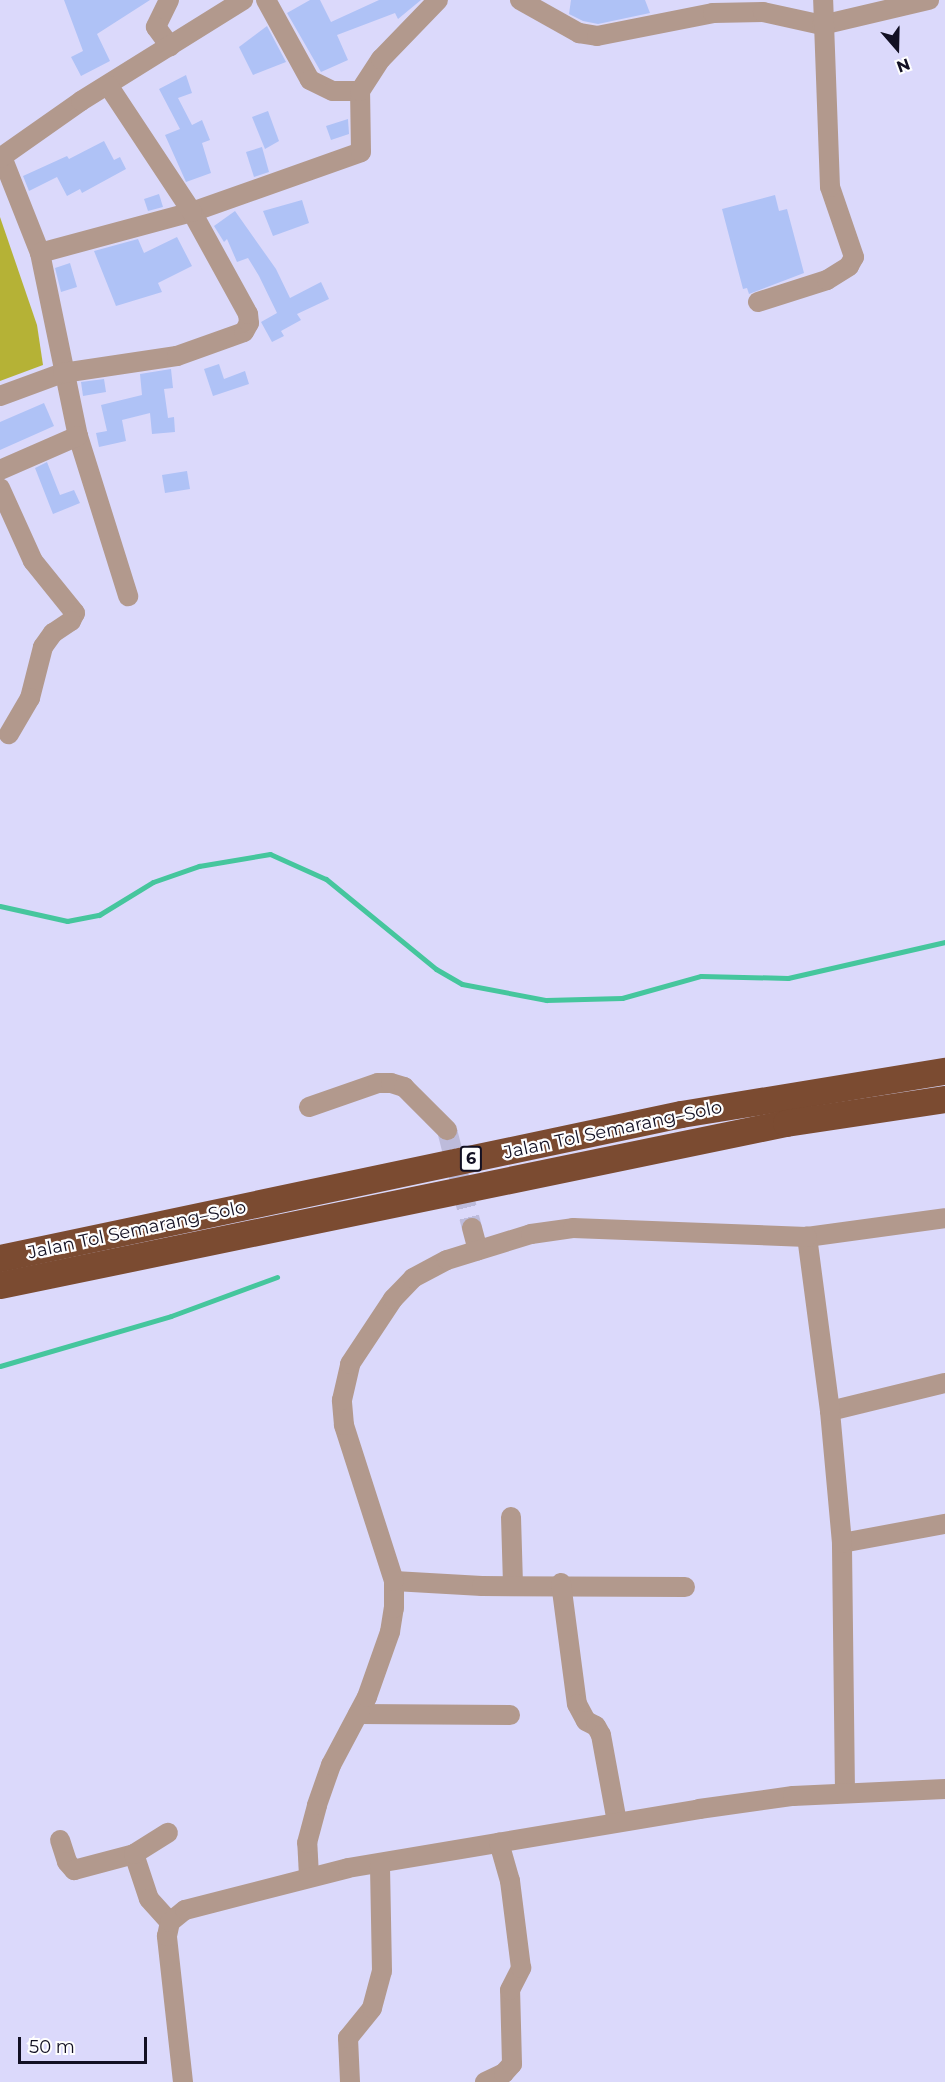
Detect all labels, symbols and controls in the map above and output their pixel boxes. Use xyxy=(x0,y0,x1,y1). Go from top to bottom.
north arrow xyxy=(867,18,927,78)
text: N xyxy=(894,54,913,77)
street label: Jalan Tol Semarang–Solo xyxy=(502,1096,724,1164)
road number: 6 xyxy=(459,1146,483,1172)
street label: Jalan Tol Semarang–Solo xyxy=(26,1196,248,1264)
scale bar xyxy=(21,2025,150,2063)
text: 50 m xyxy=(29,2036,75,2058)

